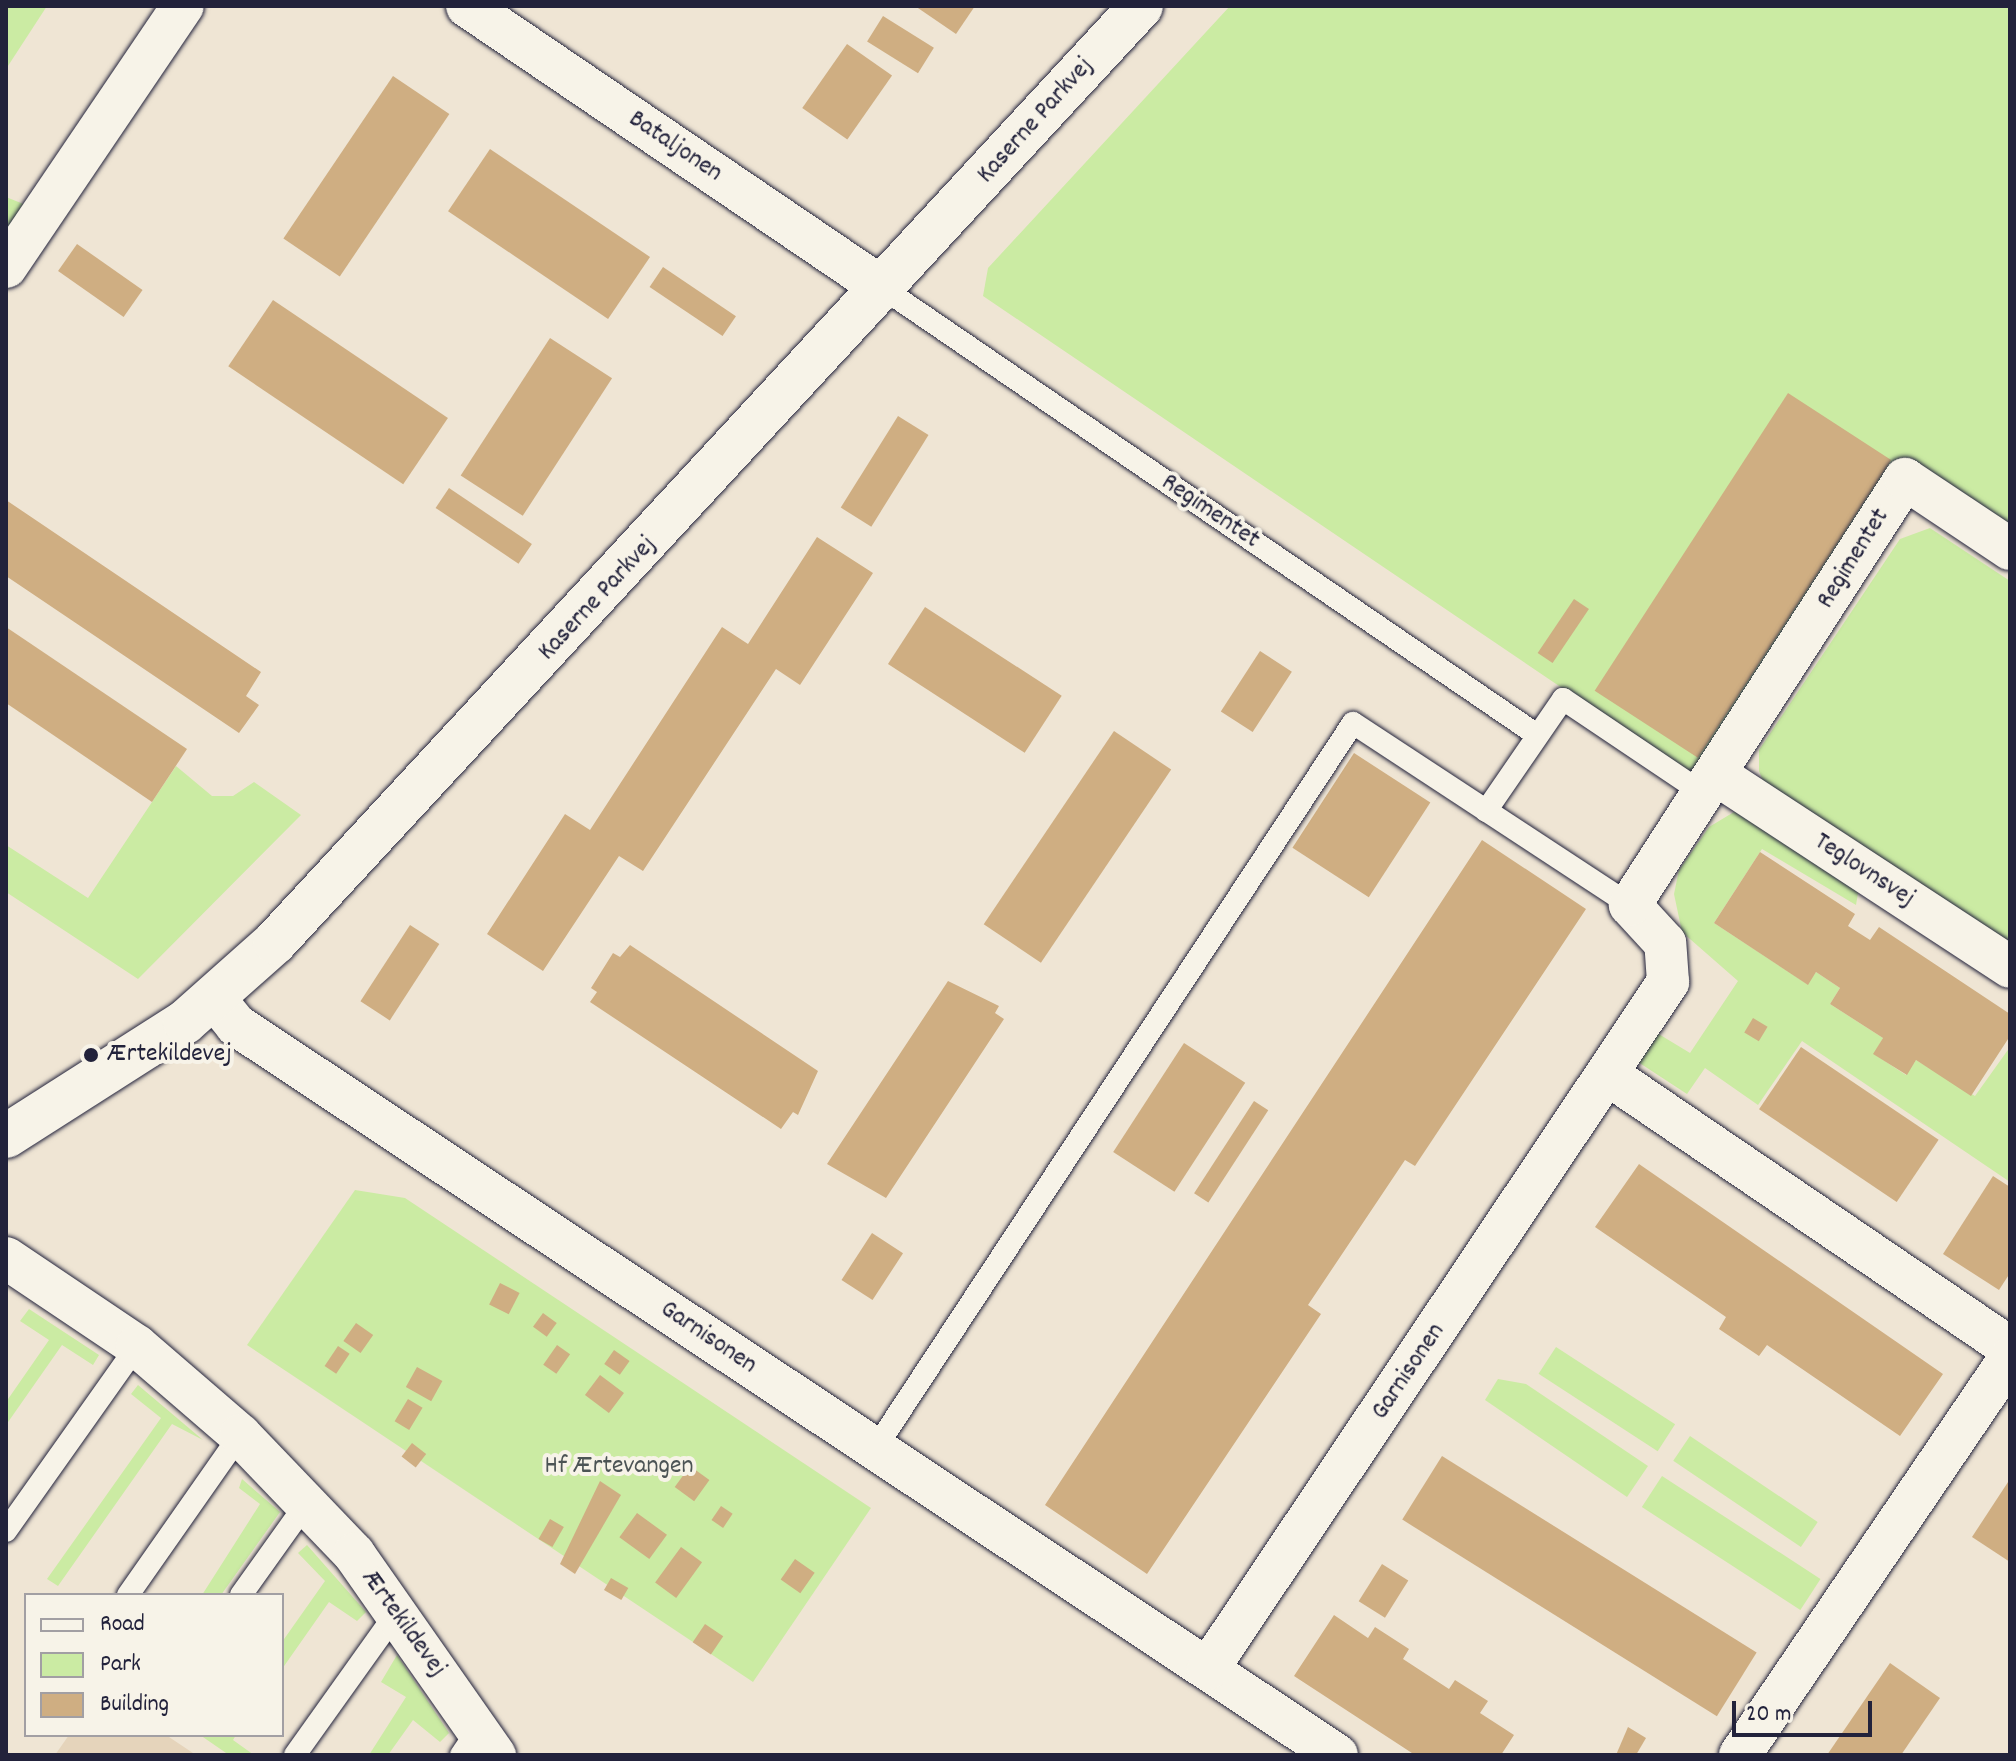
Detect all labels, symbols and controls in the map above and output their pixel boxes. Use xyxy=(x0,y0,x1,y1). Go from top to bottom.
street label: Kaserne Parkvej xyxy=(971,51,1101,191)
street label: Bataljonen xyxy=(622,104,728,190)
street label: Regimentet xyxy=(1155,468,1265,556)
street label: Regimentet xyxy=(1811,503,1897,615)
street label: Kaserne Parkvej xyxy=(532,530,664,668)
street label: Teglovnsvej xyxy=(1808,827,1920,915)
place label: Ærtekildevej xyxy=(107,1039,232,1071)
marker: Ærtekildevej xyxy=(82,1046,100,1064)
street label: Garnisonen xyxy=(654,1294,762,1382)
street label: Garnisonen xyxy=(1365,1318,1453,1426)
park label: Hf Ærtevangen xyxy=(545,1451,693,1483)
street label: Ærtekildevej xyxy=(354,1564,452,1684)
legend xyxy=(24,1593,284,1737)
text: Road xyxy=(100,1608,145,1642)
text: Park xyxy=(100,1648,141,1682)
scale bar xyxy=(1736,1685,1876,1735)
text: Building xyxy=(100,1688,169,1722)
text: 20 m xyxy=(1746,1698,1792,1732)

